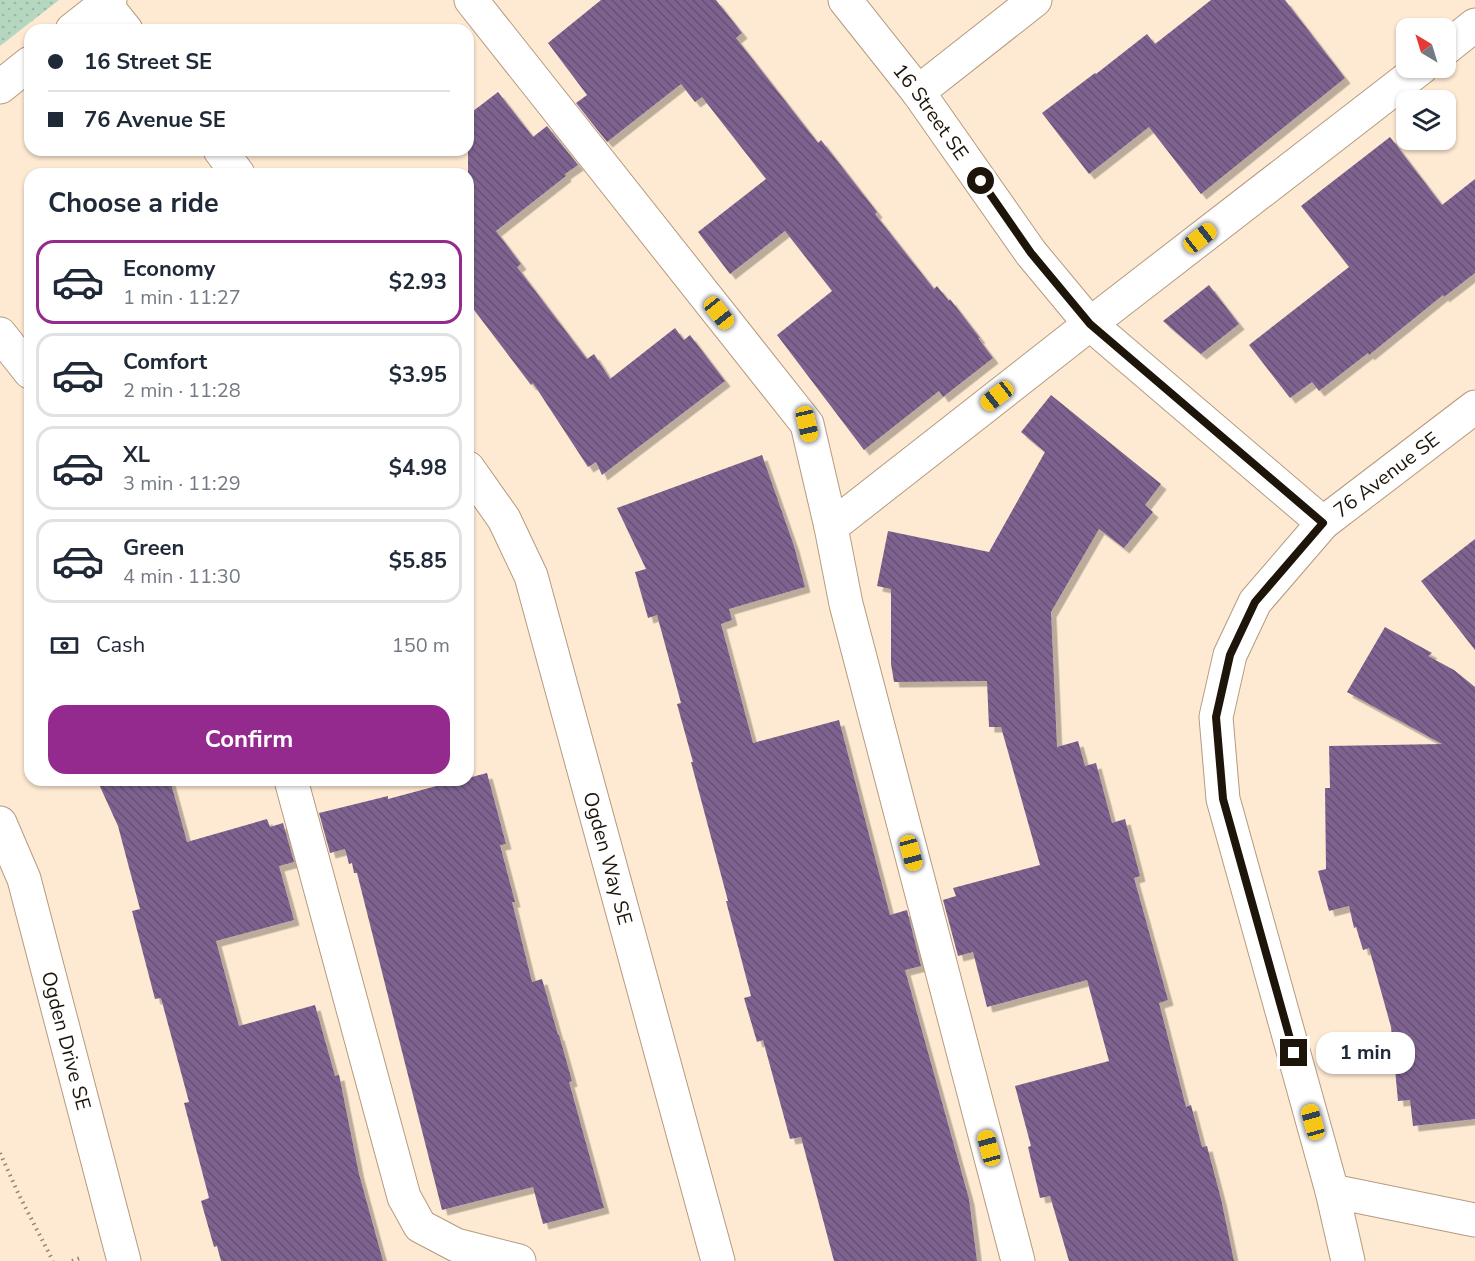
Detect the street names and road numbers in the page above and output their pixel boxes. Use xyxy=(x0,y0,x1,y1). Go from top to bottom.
street label: 16 Street SE xyxy=(887,58,975,165)
street label: 76 Avenue SE xyxy=(1328,426,1445,524)
street label: Ogden Way SE xyxy=(577,789,639,928)
street label: Ogden Drive SE xyxy=(35,968,97,1113)

